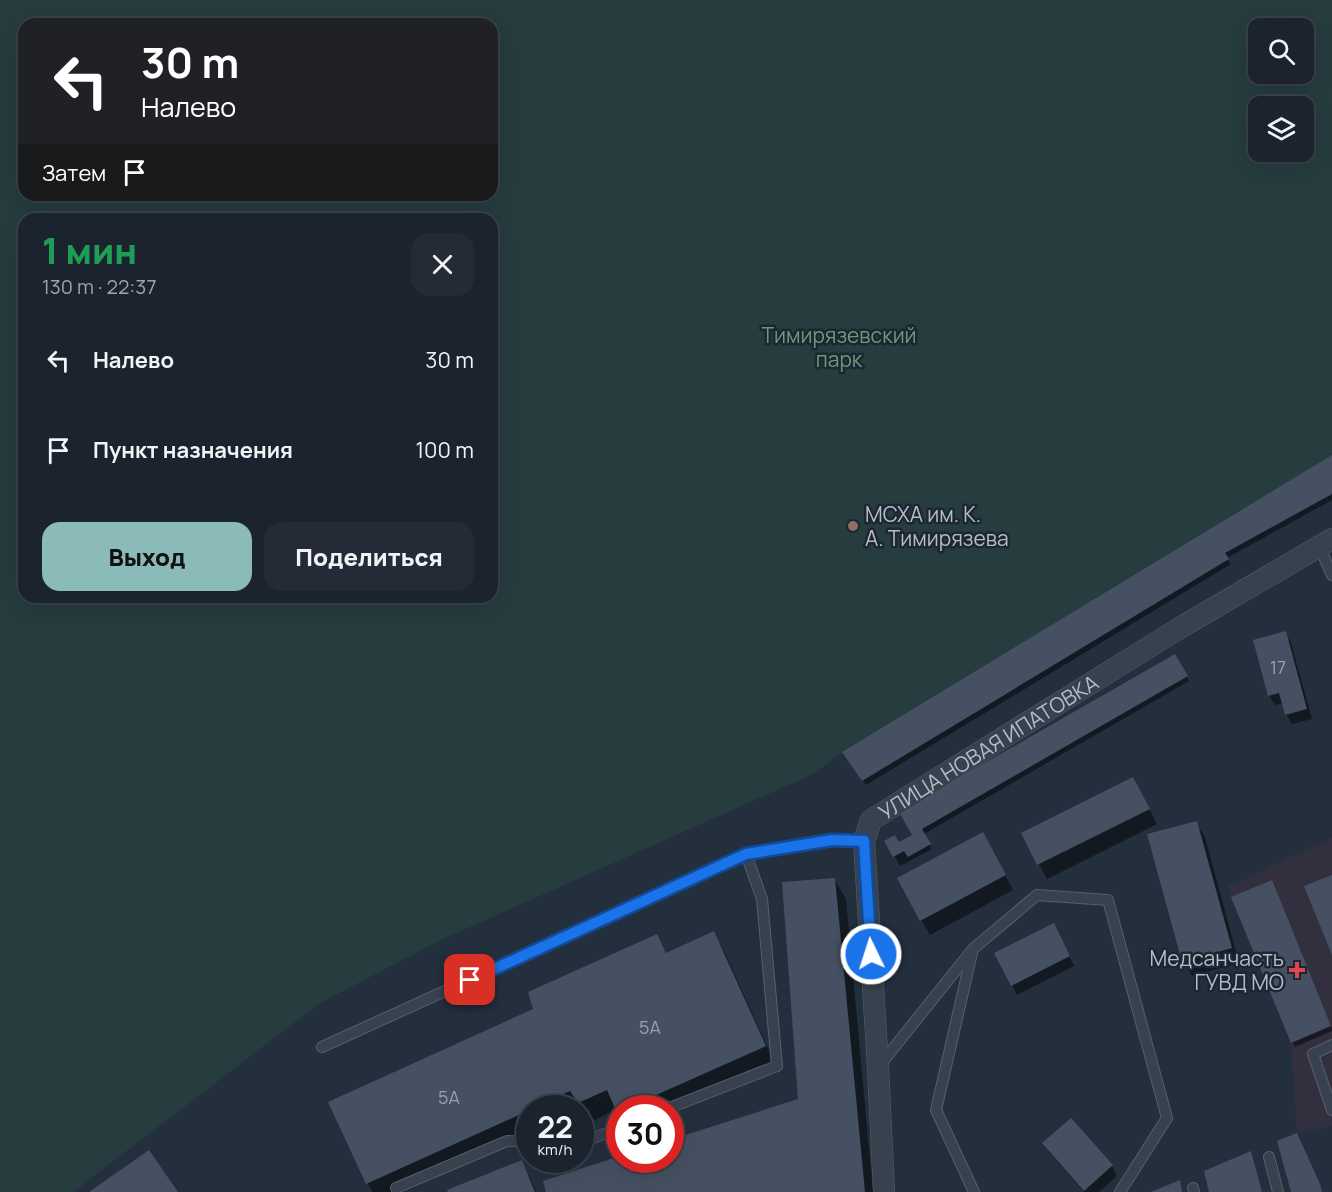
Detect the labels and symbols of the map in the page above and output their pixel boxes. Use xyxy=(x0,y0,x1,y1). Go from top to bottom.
park label: Тимирязевский парк xyxy=(761,321,917,373)
place label: МСХА им. К. А. Тимирязева xyxy=(865,500,1009,552)
marker: МСХА им. К. А. Тимирязева xyxy=(846,519,860,533)
house number: 17 xyxy=(1270,655,1286,679)
street label: УЛИЦА НОВАЯ ИПАТОВКА xyxy=(873,668,1104,826)
position arrow xyxy=(839,922,903,986)
place label: Медсанчасть ГУВД МО xyxy=(1150,944,1284,996)
pin xyxy=(444,954,495,1005)
marker: Медсанчасть ГУВД МО xyxy=(1288,961,1306,979)
house number: 5А xyxy=(639,1015,661,1039)
house number: 5А xyxy=(438,1085,460,1109)
speed limit sign: 30 xyxy=(606,1095,684,1173)

